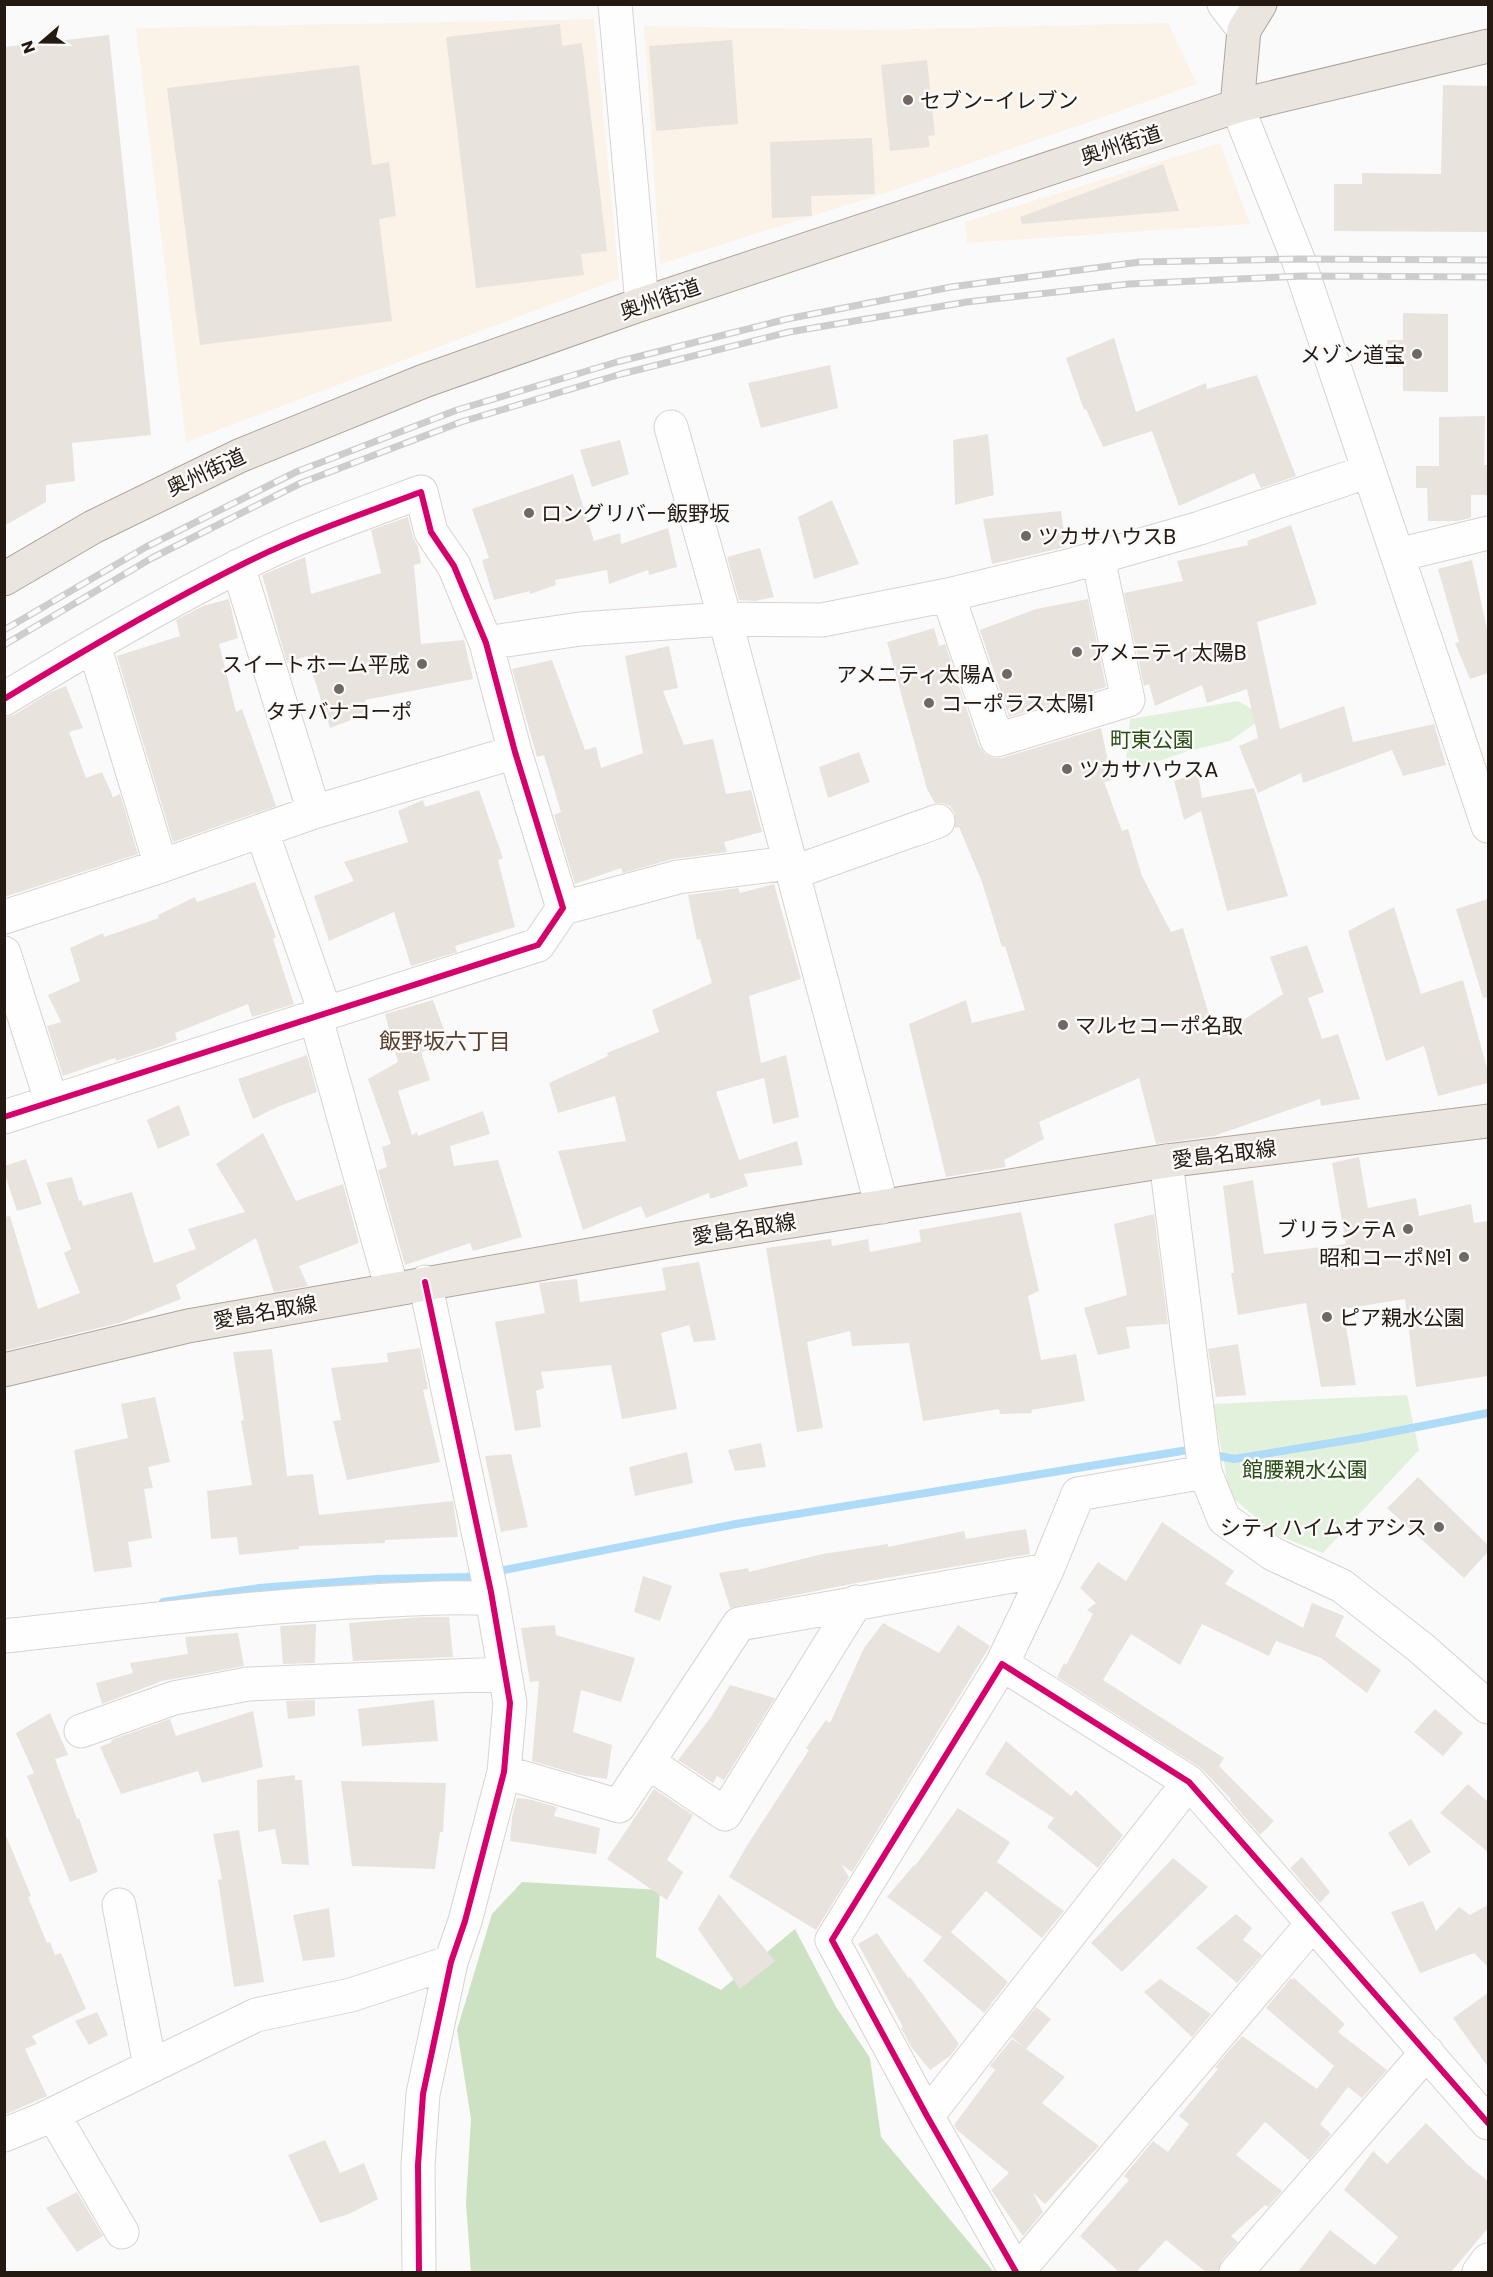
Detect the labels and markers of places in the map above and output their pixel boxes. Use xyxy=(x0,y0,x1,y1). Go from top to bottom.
place label: セブン-イレブン xyxy=(920,86,1079,115)
marker: セブン-イレブン xyxy=(901,93,915,107)
place label: メゾン道宝 xyxy=(1300,340,1405,369)
marker: メゾン道宝 xyxy=(1410,347,1424,361)
place label: ロングリバー飯野坂 xyxy=(541,499,730,528)
marker: ロングリバー飯野坂 xyxy=(522,506,536,520)
place label: ツカサハウスB xyxy=(1038,522,1176,551)
marker: ツカサハウスB xyxy=(1019,529,1033,543)
place label: アメニティ太陽B xyxy=(1089,638,1247,667)
marker: アメニティ太陽B xyxy=(1070,645,1084,659)
place label: スイートホーム平成 xyxy=(222,650,410,679)
marker: スイートホーム平成 xyxy=(415,657,429,671)
place label: アメニティ太陽A xyxy=(836,660,995,689)
marker: アメニティ太陽A xyxy=(1000,667,1014,681)
marker: タチバナコーポ xyxy=(332,682,346,696)
place label: コーポラス太陽1 xyxy=(941,689,1094,718)
marker: コーポラス太陽1 xyxy=(922,696,936,710)
place label: タチバナコーポ xyxy=(266,697,413,726)
place label: ツカサハウスA xyxy=(1079,755,1218,784)
marker: ツカサハウスA xyxy=(1060,762,1074,776)
place label: マルセコーポ名取 xyxy=(1075,1011,1243,1040)
marker: マルセコーポ名取 xyxy=(1056,1018,1070,1032)
place label: ブリランテA xyxy=(1277,1215,1396,1244)
marker: ブリランテA xyxy=(1401,1222,1415,1236)
place label: 昭和コーポ№1 xyxy=(1319,1243,1452,1272)
marker: 昭和コーポ№1 xyxy=(1457,1250,1471,1264)
place label: ピア親水公園 xyxy=(1339,1303,1465,1332)
marker: ピア親水公園 xyxy=(1320,1310,1334,1324)
place label: シティハイムオアシス xyxy=(1220,1513,1427,1542)
marker: シティハイムオアシス xyxy=(1432,1520,1446,1534)

